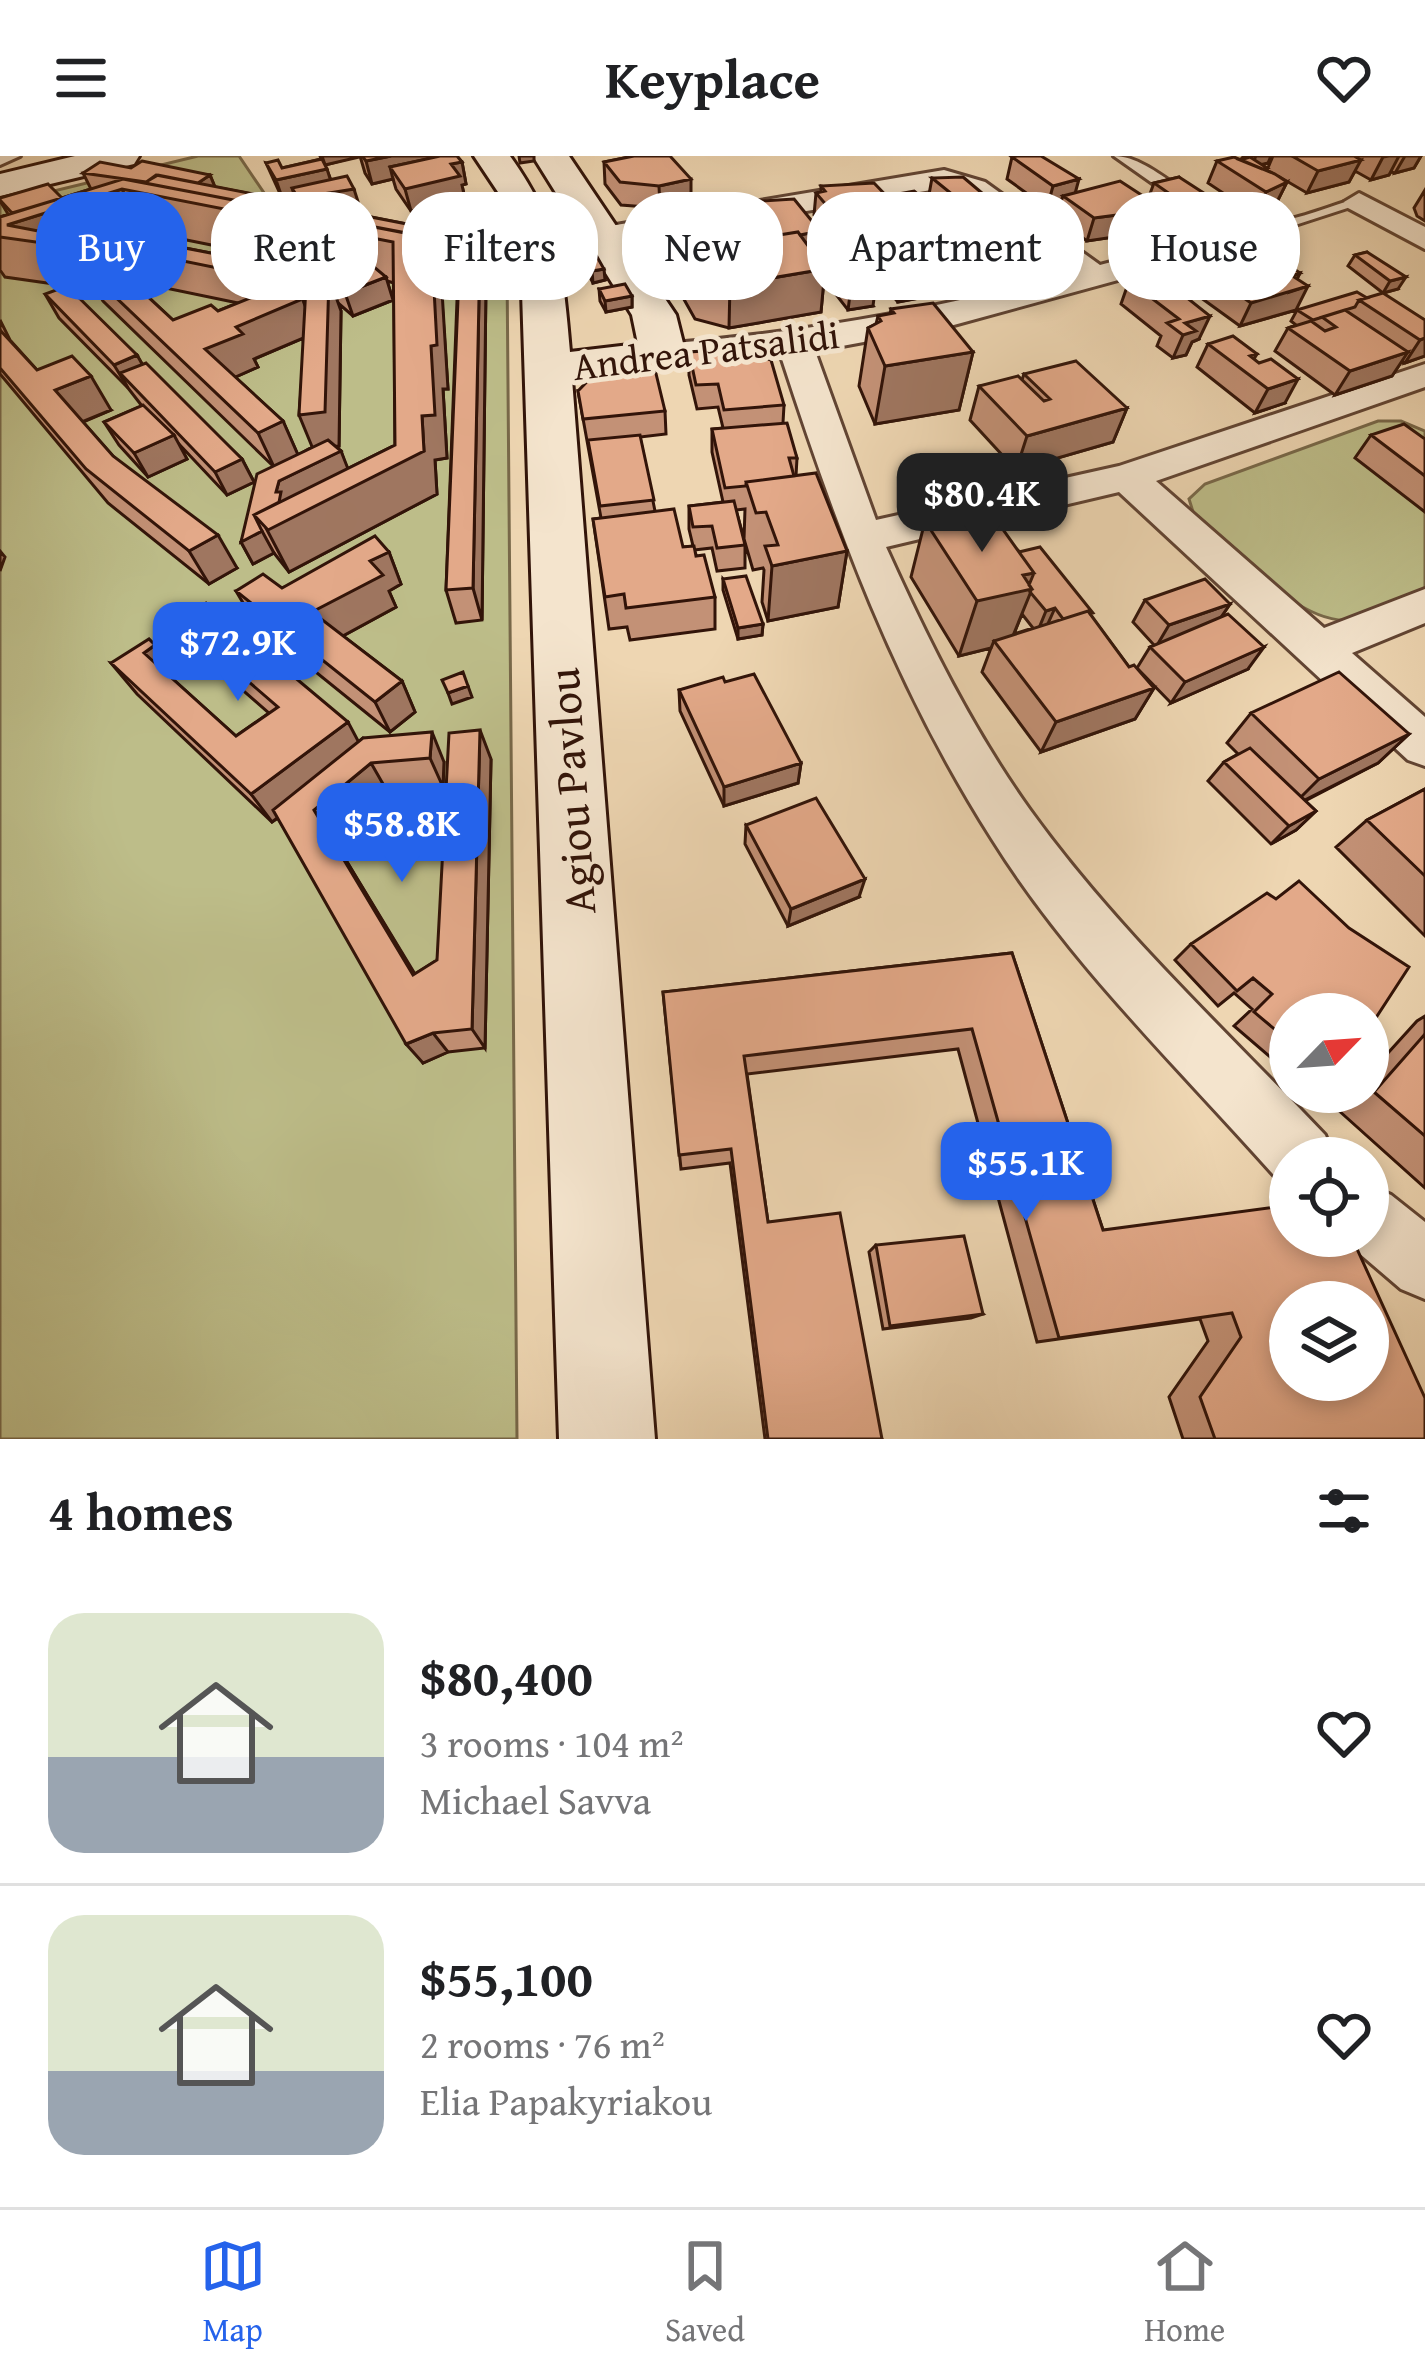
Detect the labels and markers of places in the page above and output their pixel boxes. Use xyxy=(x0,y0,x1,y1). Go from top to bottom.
pin: $80.4K xyxy=(884,453,1080,555)
pin: $72.9K xyxy=(140,602,336,704)
pin: $58.8K xyxy=(304,783,500,885)
pin: $55.1K xyxy=(928,1122,1124,1224)

